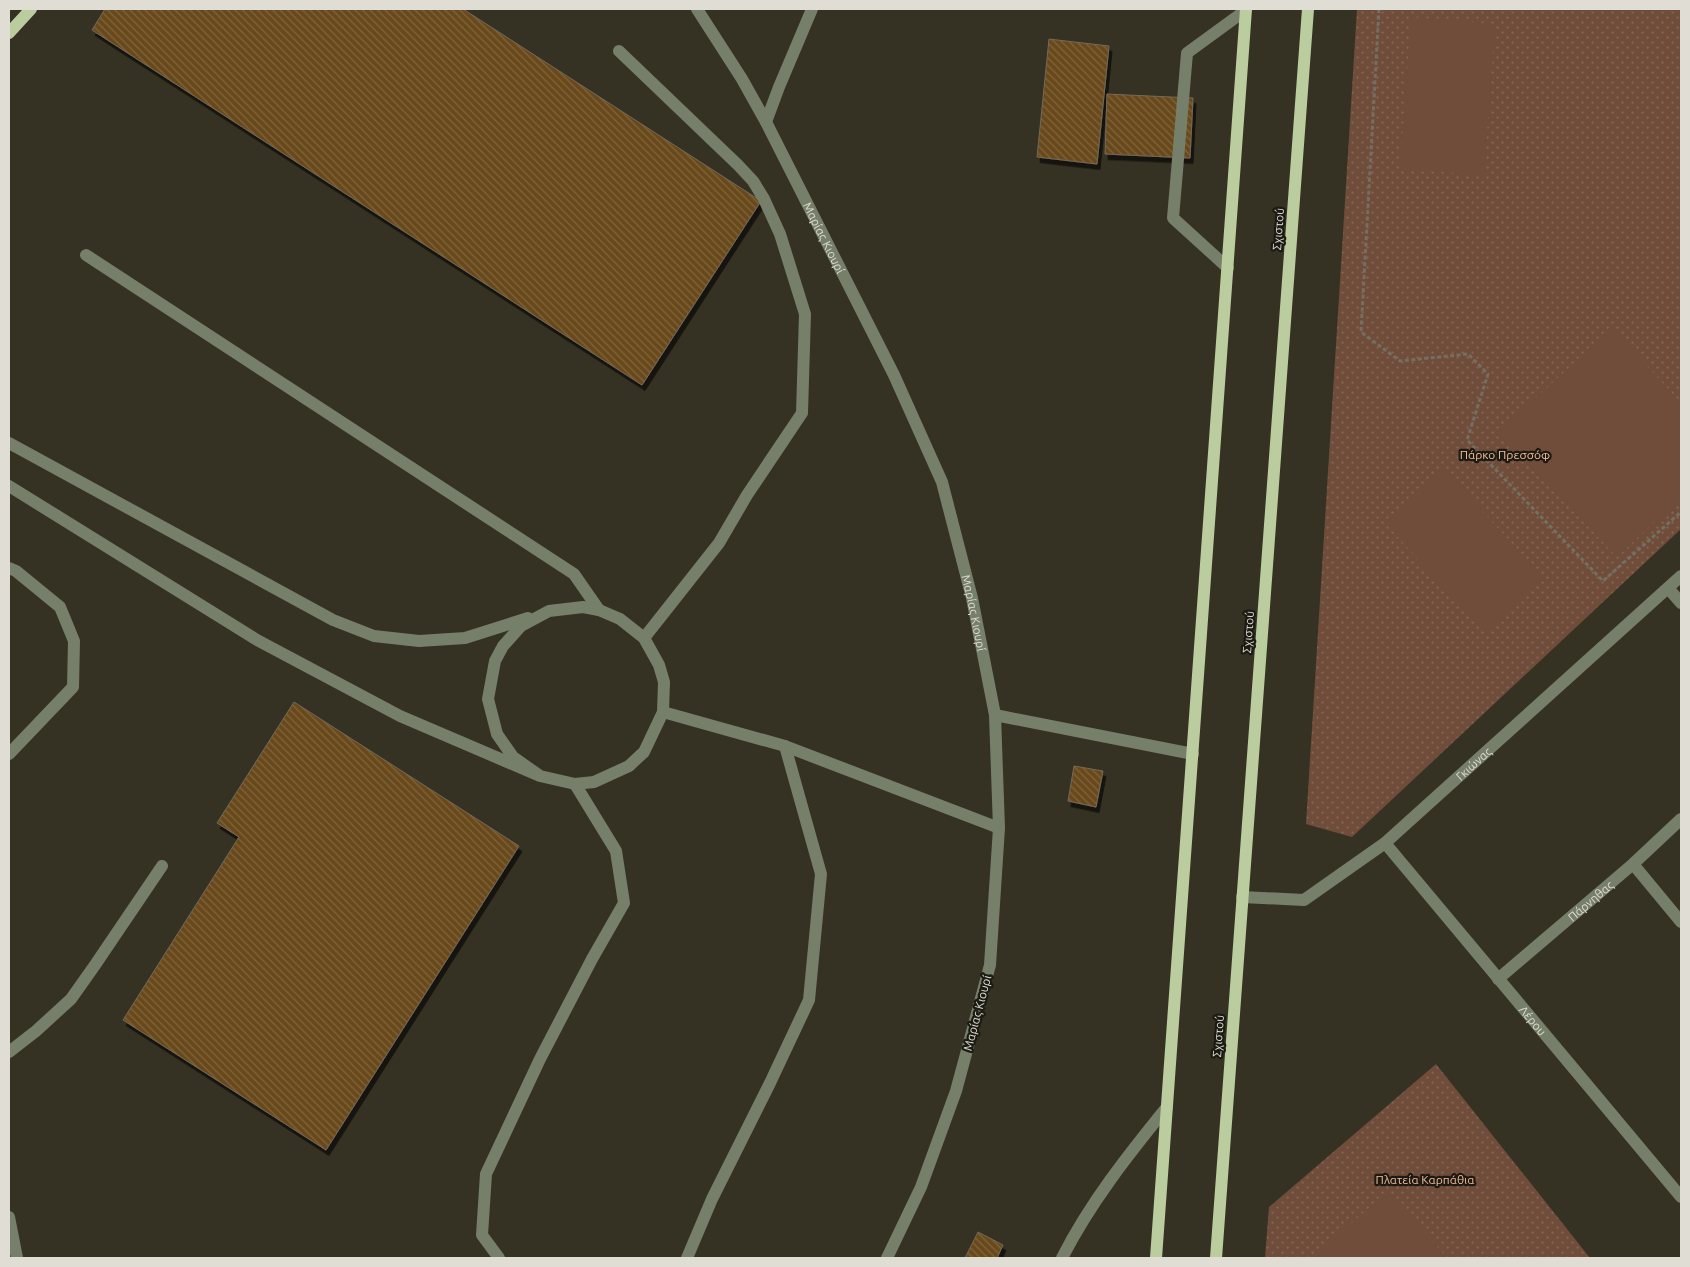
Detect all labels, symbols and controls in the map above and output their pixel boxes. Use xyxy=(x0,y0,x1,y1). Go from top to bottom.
street label: Μαρίας Κιουρί xyxy=(801,200,848,275)
street label: Σχιστού xyxy=(1270,207,1286,251)
park label: Πάρκο Πρεσσόφ xyxy=(1460,448,1550,461)
street label: Μαρίας Κιουρί xyxy=(960,573,989,652)
street label: Σχιστού xyxy=(1240,610,1256,654)
street label: Γκιώνας xyxy=(1453,744,1495,783)
street label: Πάρνηθας xyxy=(1565,877,1616,923)
street label: Μαρίας Κιουρί xyxy=(961,974,994,1053)
street label: Λέρου xyxy=(1517,1003,1549,1038)
street label: Σχιστού xyxy=(1210,1014,1226,1058)
park label: Πλατεία Καρπάθια xyxy=(1376,1173,1474,1186)

